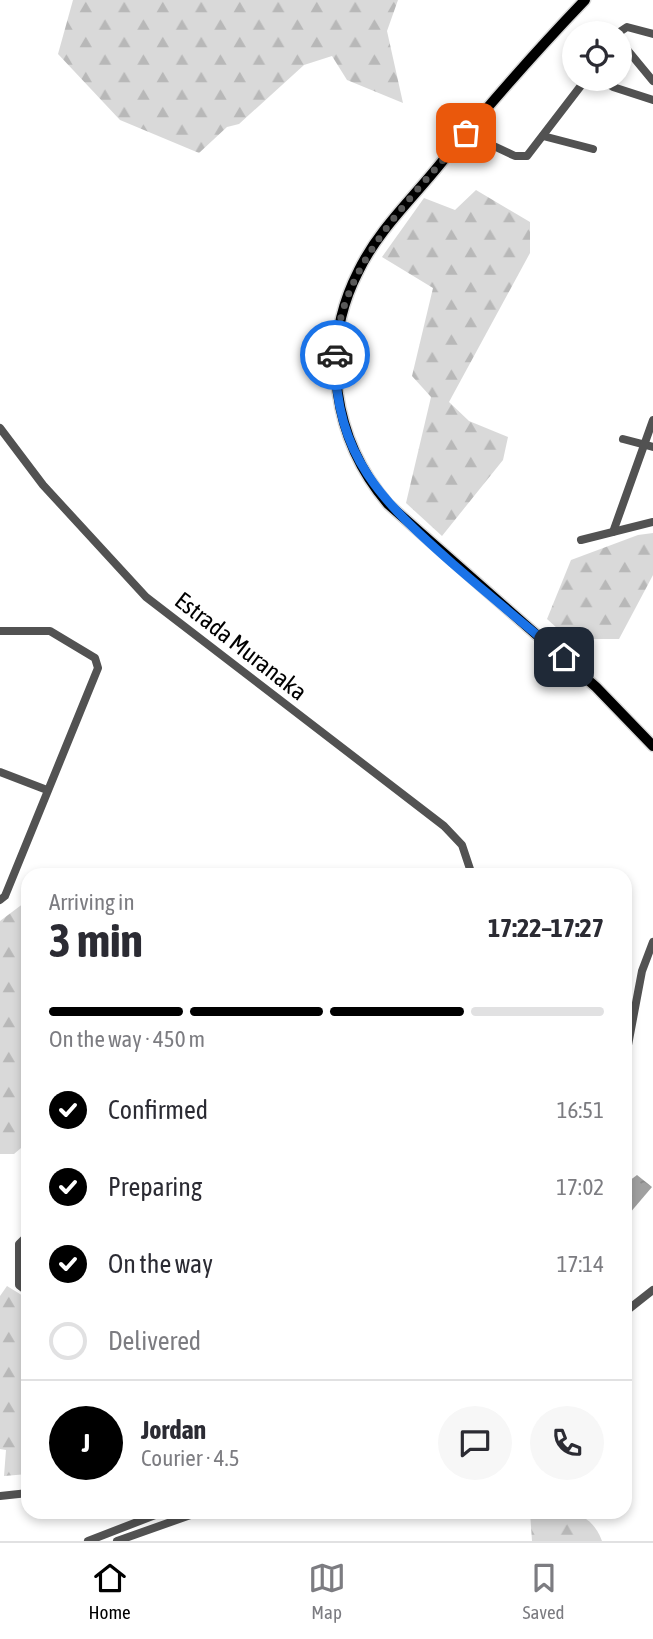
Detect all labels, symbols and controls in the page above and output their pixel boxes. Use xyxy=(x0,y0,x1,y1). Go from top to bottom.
map controls xyxy=(562,21,632,91)
button: locate xyxy=(562,21,632,91)
pin xyxy=(436,103,496,163)
icon: bag xyxy=(447,114,485,152)
courier xyxy=(300,320,370,390)
icon: car xyxy=(316,336,354,374)
street label: Estrada Muranaka xyxy=(170,586,312,706)
pin xyxy=(534,627,594,687)
icon: home xyxy=(545,638,583,676)
text: Arriving in xyxy=(49,889,135,915)
text: 17:22–17:27 xyxy=(488,913,604,943)
text: 3 min xyxy=(49,914,143,967)
text: On the way · 450 m xyxy=(49,1026,205,1052)
icon: check xyxy=(49,1091,87,1129)
text: Confirmed xyxy=(108,1095,208,1125)
text: 16:51 xyxy=(557,1097,604,1123)
icon: check xyxy=(49,1168,87,1206)
text: Preparing xyxy=(108,1172,202,1202)
text: 17:02 xyxy=(556,1174,604,1200)
icon: check xyxy=(49,1245,87,1283)
text: On the way xyxy=(108,1249,213,1279)
text: 17:14 xyxy=(557,1251,604,1277)
text: Delivered xyxy=(108,1326,201,1356)
button: chat xyxy=(438,1406,512,1480)
button: phone xyxy=(530,1406,604,1480)
text: Jordan xyxy=(141,1415,206,1445)
text: J xyxy=(82,1428,90,1458)
text: Courier · 4.5 xyxy=(141,1445,240,1471)
tab: Home xyxy=(88,1559,131,1623)
tab: Map xyxy=(308,1559,346,1623)
tab: Saved xyxy=(523,1559,565,1623)

